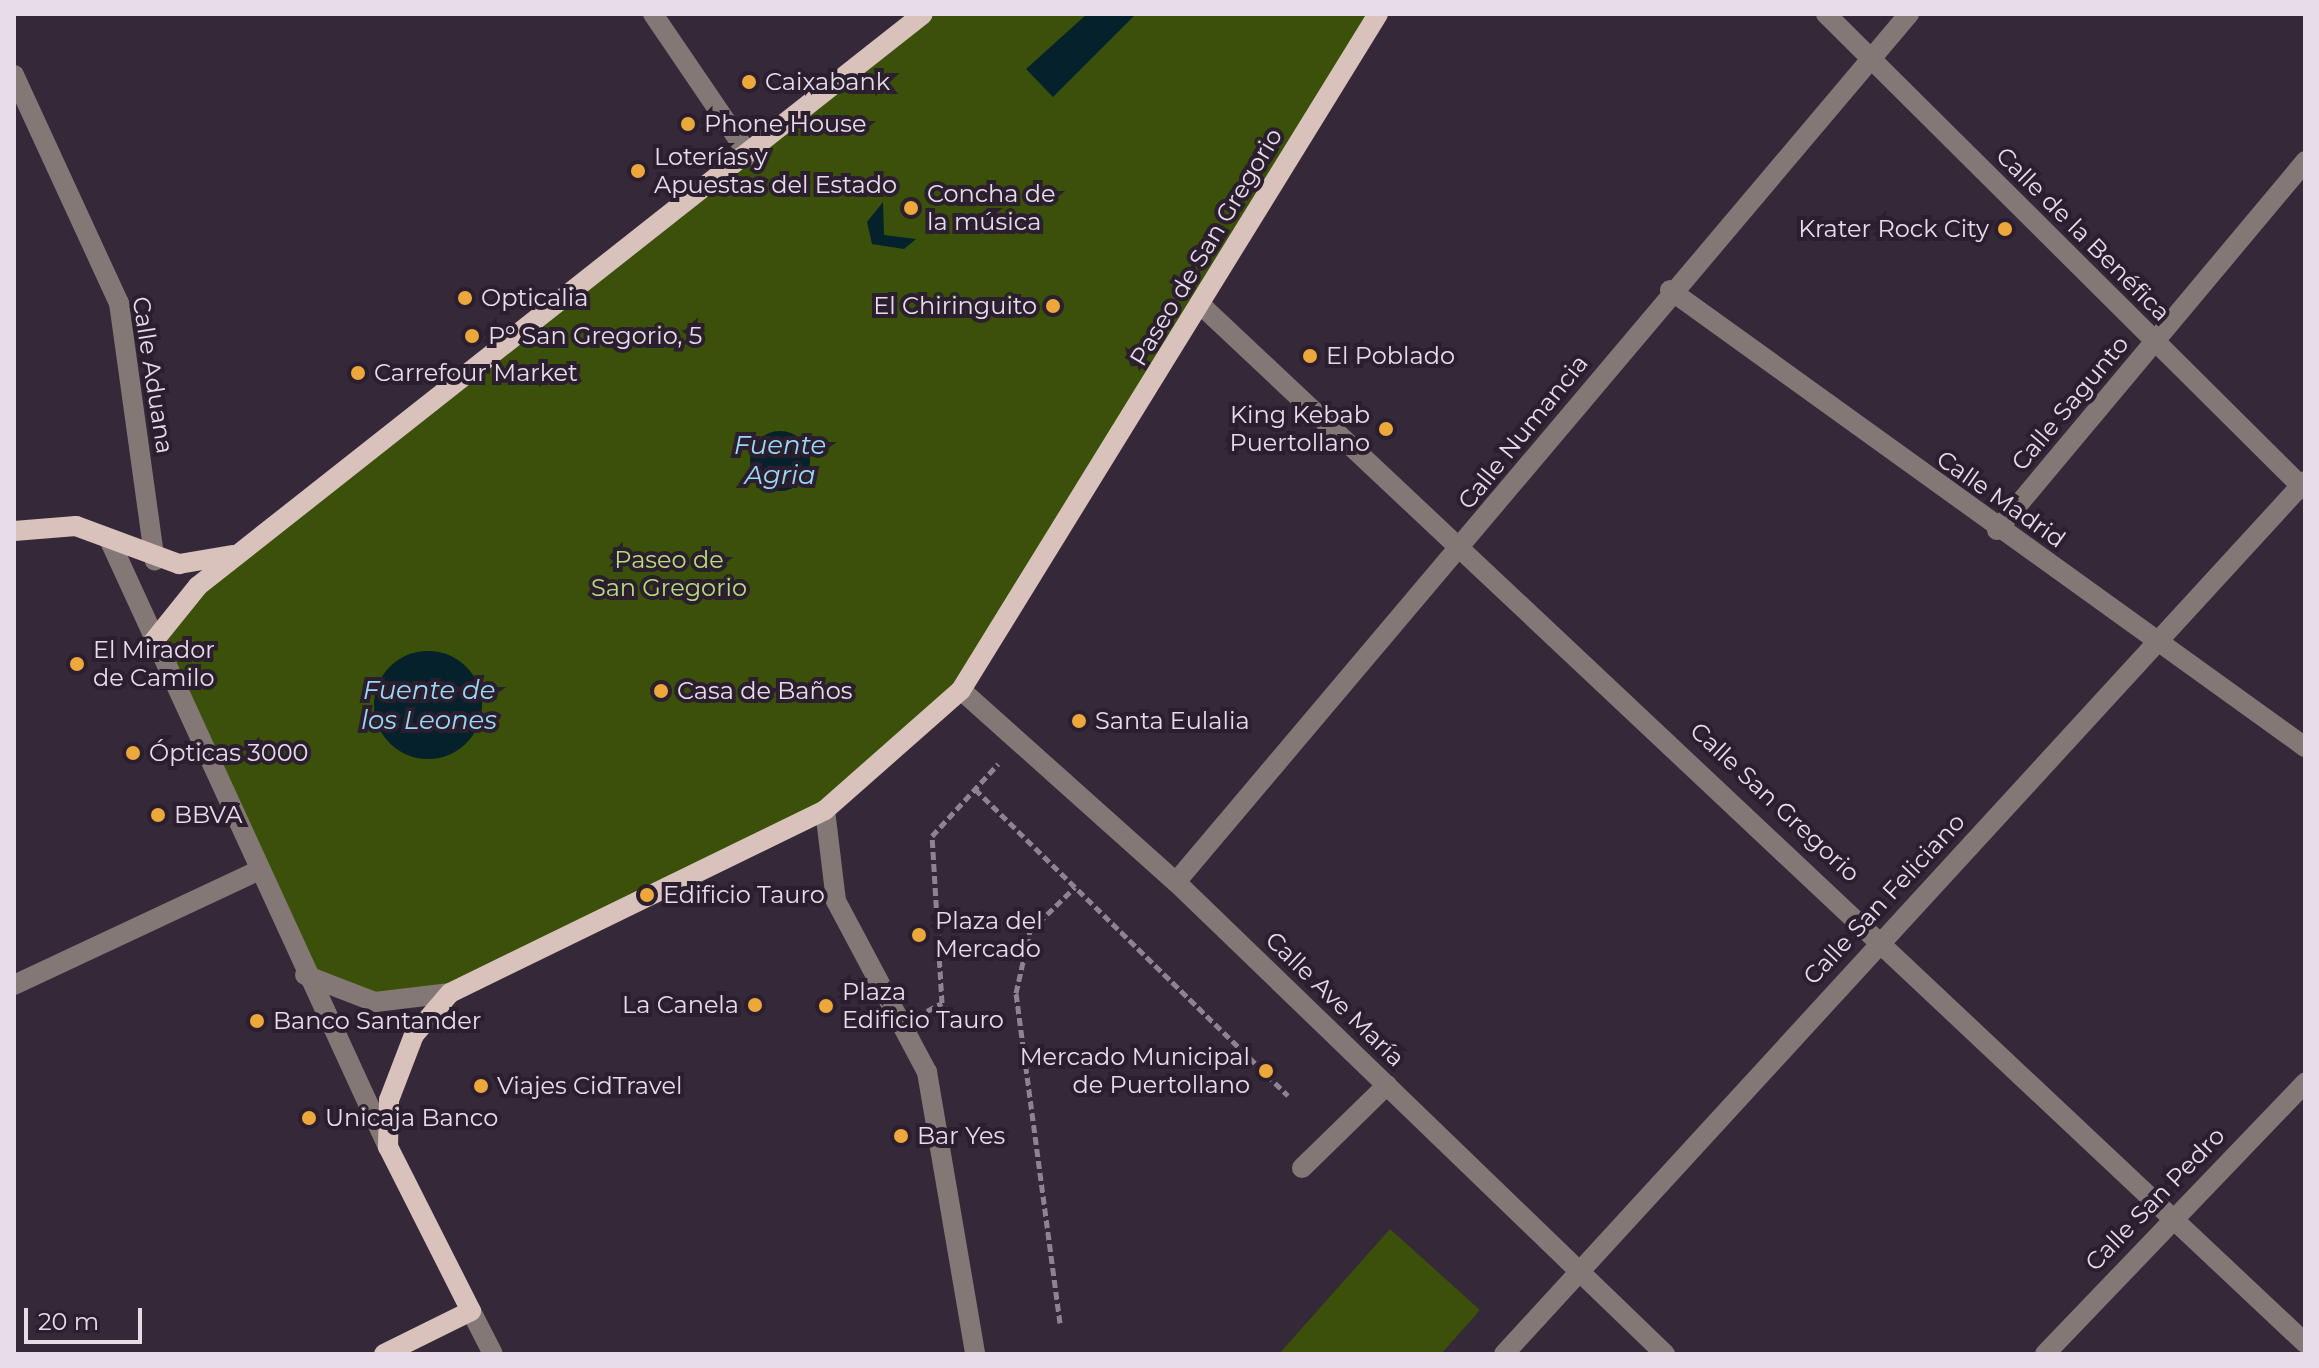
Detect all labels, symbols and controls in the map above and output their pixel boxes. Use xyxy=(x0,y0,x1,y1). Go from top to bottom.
place label: Caixabank xyxy=(765,68,890,96)
marker: Caixabank xyxy=(740,73,758,91)
place label: Phone House xyxy=(704,110,866,138)
marker: Phone House xyxy=(679,115,697,133)
street label: Paseo de San Gregorio xyxy=(1124,123,1288,371)
street label: Calle de la Benéfica xyxy=(1990,141,2176,327)
place label: Loterías y Apuestas del Estado xyxy=(654,143,897,199)
marker: Loterías y Apuestas del Estado xyxy=(629,162,647,180)
place label: Concha de la música xyxy=(927,180,1056,236)
marker: Concha de la música xyxy=(902,199,920,217)
place label: Krater Rock City xyxy=(1798,215,1989,243)
marker: Krater Rock City xyxy=(1996,220,2014,238)
place label: Opticalia xyxy=(481,284,588,312)
marker: Opticalia xyxy=(456,289,474,307)
place label: El Chiringuito xyxy=(873,292,1037,320)
street label: Calle Aduana xyxy=(126,294,180,456)
marker: El Chiringuito xyxy=(1044,297,1062,315)
place label: Pº San Gregorio, 5 xyxy=(488,322,702,350)
marker: Pº San Gregorio, 5 xyxy=(463,327,481,345)
street label: Calle Sagunto xyxy=(2005,330,2135,476)
place label: El Poblado xyxy=(1326,342,1455,370)
marker: El Poblado xyxy=(1301,347,1319,365)
street label: Calle Numancia xyxy=(1452,349,1594,515)
place label: Carrefour Market xyxy=(374,359,578,387)
marker: Carrefour Market xyxy=(349,364,367,382)
place label: King Kebab Puertollano xyxy=(1229,401,1370,457)
marker: King Kebab Puertollano xyxy=(1377,420,1395,438)
water label: Fuente Agria xyxy=(734,430,826,492)
street label: Calle Madrid xyxy=(1931,444,2071,554)
park label: Paseo de San Gregorio xyxy=(591,546,747,602)
place label: El Mirador de Camilo xyxy=(93,636,215,692)
marker: El Mirador de Camilo xyxy=(68,655,86,673)
water label: Fuente de los Leones xyxy=(361,675,497,736)
place label: Casa de Baños xyxy=(677,677,852,705)
marker: Casa de Baños xyxy=(652,682,670,700)
place label: Santa Eulalia xyxy=(1095,707,1250,735)
marker: Santa Eulalia xyxy=(1070,712,1088,730)
street label: Calle San Gregorio xyxy=(1684,716,1866,888)
place label: Ópticas 3000 xyxy=(149,739,308,767)
marker: Ópticas 3000 xyxy=(124,744,142,762)
place label: BBVA xyxy=(174,801,242,829)
marker: BBVA xyxy=(149,806,167,824)
street label: Calle San Feliciano xyxy=(1797,807,1971,991)
place label: Edificio Tauro xyxy=(663,881,825,909)
marker: Edificio Tauro xyxy=(638,886,656,904)
place label: Plaza del Mercado xyxy=(935,907,1043,963)
street label: Calle Ave María xyxy=(1260,925,1410,1073)
marker: Plaza del Mercado xyxy=(910,926,928,944)
place label: Plaza Edificio Tauro xyxy=(842,978,1004,1034)
place label: La Canela xyxy=(622,991,739,1019)
marker: La Canela xyxy=(746,996,764,1014)
marker: Plaza Edificio Tauro xyxy=(817,997,835,1015)
place label: Banco Santander xyxy=(273,1007,481,1035)
marker: Banco Santander xyxy=(248,1012,266,1030)
place label: Mercado Municipal de Puertollano xyxy=(1020,1043,1250,1099)
marker: Mercado Municipal de Puertollano xyxy=(1257,1062,1275,1080)
place label: Viajes CidTravel xyxy=(497,1072,682,1100)
marker: Viajes CidTravel xyxy=(472,1077,490,1095)
place label: Unicaja Banco xyxy=(325,1104,498,1132)
marker: Unicaja Banco xyxy=(300,1109,318,1127)
street label: Calle San Pedro xyxy=(2079,1121,2231,1277)
place label: Bar Yes xyxy=(917,1122,1005,1150)
marker: Bar Yes xyxy=(892,1127,910,1145)
scale bar xyxy=(28,1292,146,1342)
text: 20 m xyxy=(38,1307,99,1336)

